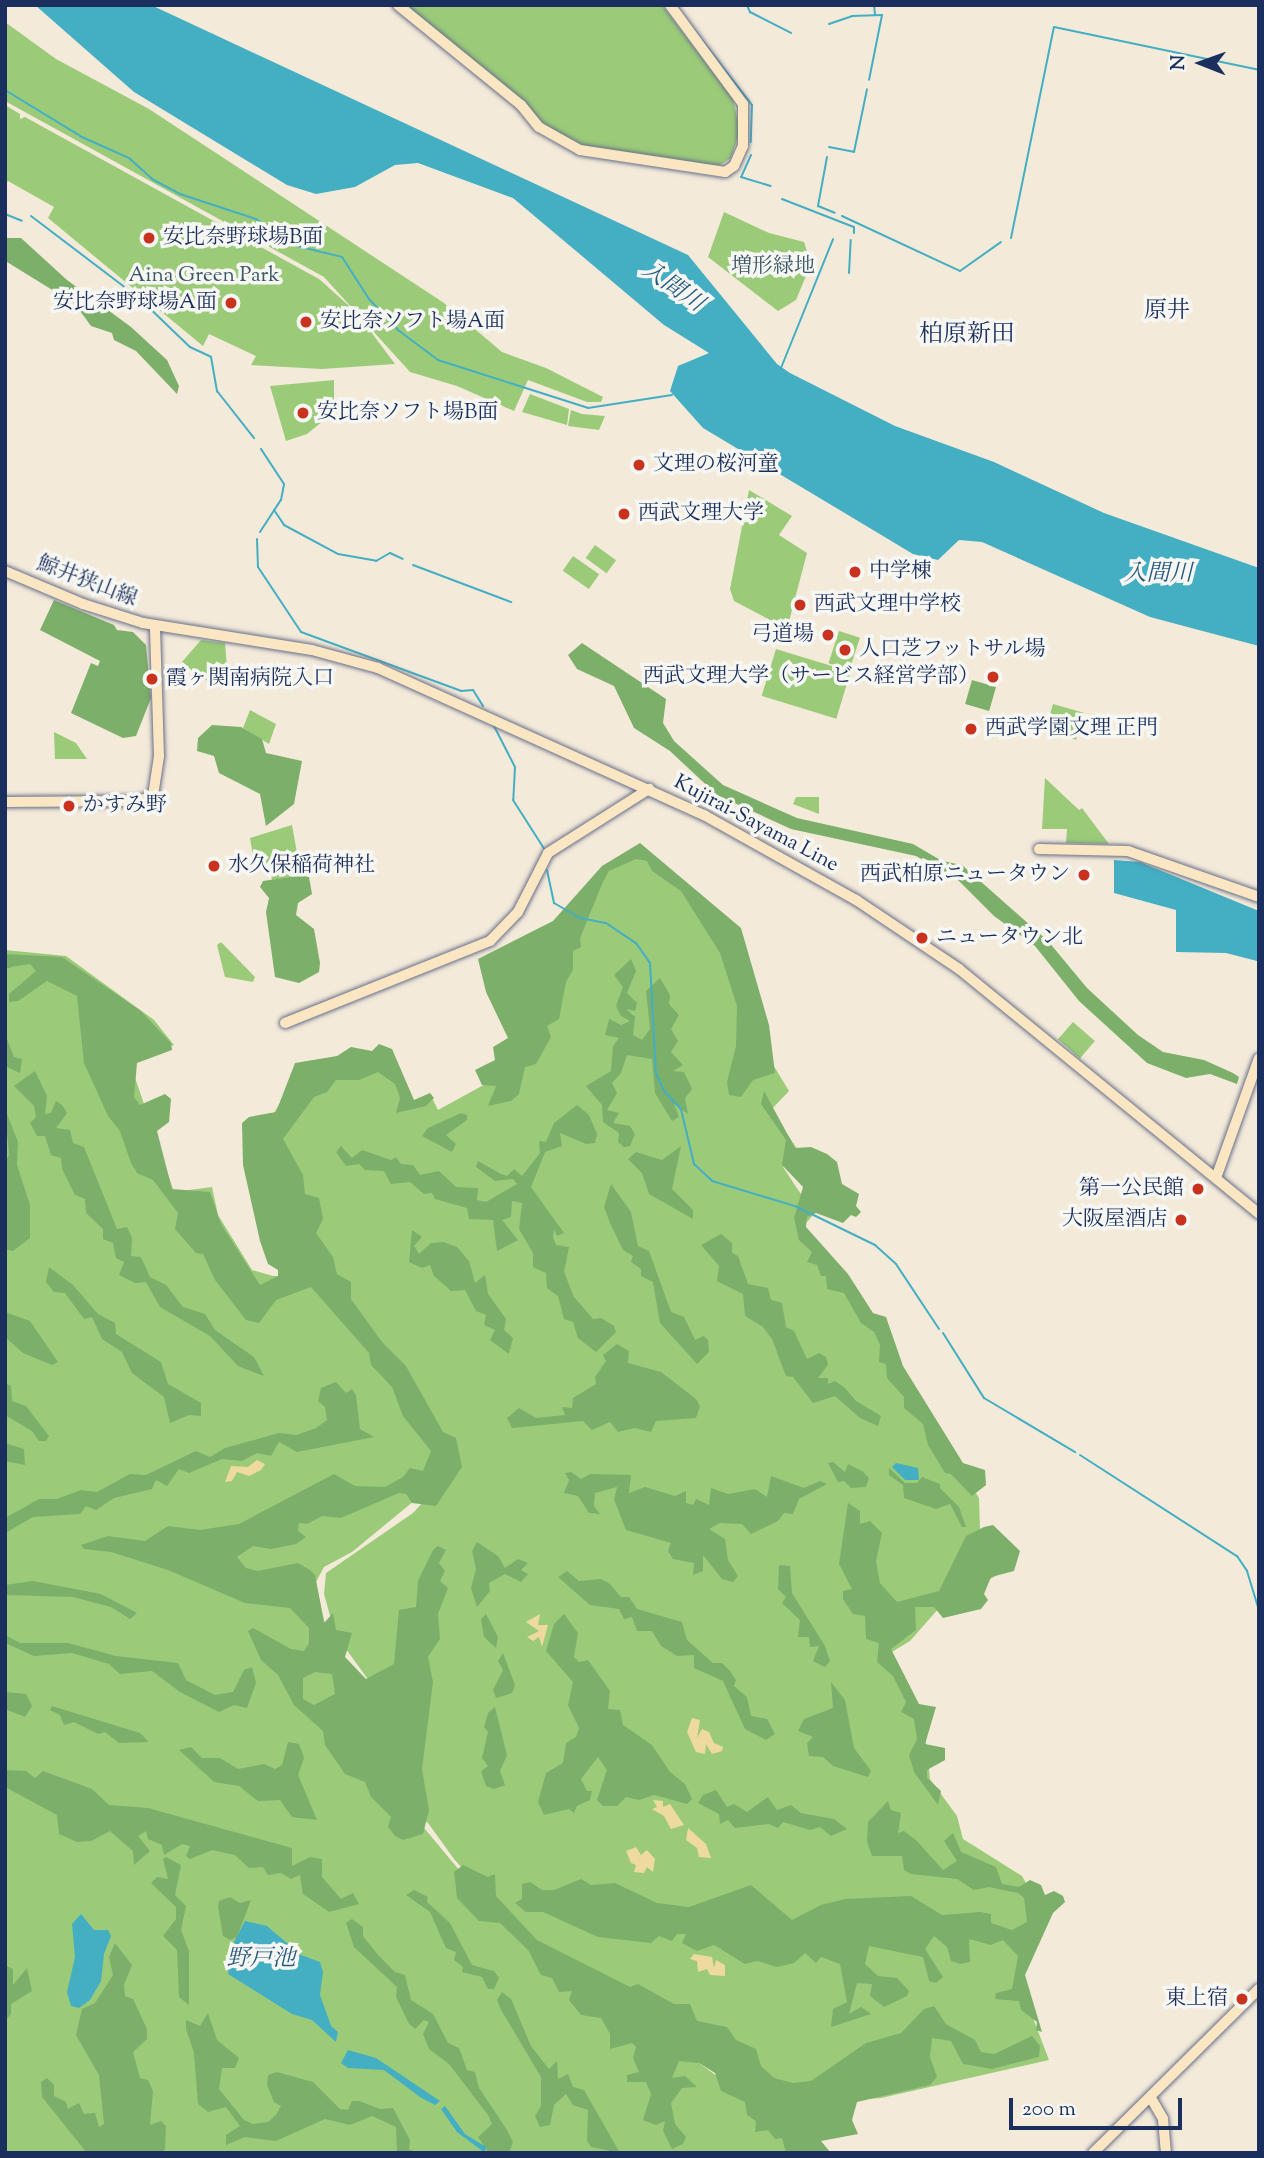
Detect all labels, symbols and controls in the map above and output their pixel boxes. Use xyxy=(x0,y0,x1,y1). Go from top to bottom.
north arrow xyxy=(1166,28,1236,98)
text: N xyxy=(1166,55,1193,70)
place label: 安比奈野球場B面 xyxy=(163,225,323,251)
marker: 安比奈野球場B面 xyxy=(141,230,157,246)
park label: 増形緑地 xyxy=(731,254,815,280)
water label: 入間川 xyxy=(636,257,708,319)
park label: Aina Green Park xyxy=(128,263,280,289)
place label: 安比奈野球場A面 xyxy=(53,290,217,316)
marker: 安比奈野球場A面 xyxy=(223,295,239,311)
district label: 原井 xyxy=(1144,298,1190,326)
place label: 安比奈ソフト場A面 xyxy=(320,309,505,335)
marker: 安比奈ソフト場A面 xyxy=(298,314,314,330)
district label: 柏原新田 xyxy=(919,322,1015,350)
place label: 安比奈ソフト場B面 xyxy=(317,400,498,426)
marker: 安比奈ソフト場B面 xyxy=(295,405,311,421)
place label: 文理の桜河童 xyxy=(653,452,779,478)
marker: 文理の桜河童 xyxy=(631,457,647,473)
place label: 西武文理大学 xyxy=(638,501,764,527)
marker: 西武文理大学 xyxy=(616,506,632,522)
street label: 鯨井狭山線 xyxy=(33,551,141,613)
place label: 中学棟 xyxy=(869,559,932,585)
water label: 入間川 xyxy=(1124,561,1192,589)
marker: 中学棟 xyxy=(847,564,863,580)
place label: 西武文理中学校 xyxy=(814,592,961,618)
marker: 西武文理中学校 xyxy=(792,597,808,613)
place label: 弓道場 xyxy=(751,622,814,648)
marker: 弓道場 xyxy=(820,627,836,643)
place label: 人口芝フットサル場 xyxy=(859,637,1048,663)
marker: 人口芝フットサル場 xyxy=(837,642,853,658)
place label: 西武文理大学（サービス経営学部） xyxy=(643,664,979,690)
place label: 霞ヶ関南病院入口 xyxy=(166,666,334,692)
marker: 西武文理大学（サービス経営学部） xyxy=(985,669,1001,685)
marker: 霞ヶ関南病院入口 xyxy=(144,671,160,687)
place label: 西武学園文理 正門 xyxy=(985,716,1157,742)
marker: 西武学園文理 正門 xyxy=(963,721,979,737)
street label: Kujirai-Sayama Line xyxy=(669,770,843,878)
place label: かすみ野 xyxy=(83,793,167,819)
marker: かすみ野 xyxy=(61,798,77,814)
place label: 水久保稲荷神社 xyxy=(228,853,375,879)
marker: 水久保稲荷神社 xyxy=(206,858,222,874)
place label: 西武柏原ニュータウン xyxy=(860,862,1070,888)
marker: 西武柏原ニュータウン xyxy=(1076,867,1092,883)
place label: ニュータウン北 xyxy=(936,925,1083,951)
marker: ニュータウン北 xyxy=(914,930,930,946)
place label: 第一公民館 xyxy=(1079,1176,1184,1202)
marker: 第一公民館 xyxy=(1190,1181,1206,1197)
place label: 大阪屋酒店 xyxy=(1062,1207,1167,1233)
marker: 大阪屋酒店 xyxy=(1173,1212,1189,1228)
water label: 野戸池 xyxy=(227,1946,295,1974)
place label: 東上宿 xyxy=(1165,1986,1228,2012)
marker: 東上宿 xyxy=(1234,1991,1250,2007)
scale bar xyxy=(1012,2084,1185,2128)
text: 200 m xyxy=(1022,2095,1076,2125)

